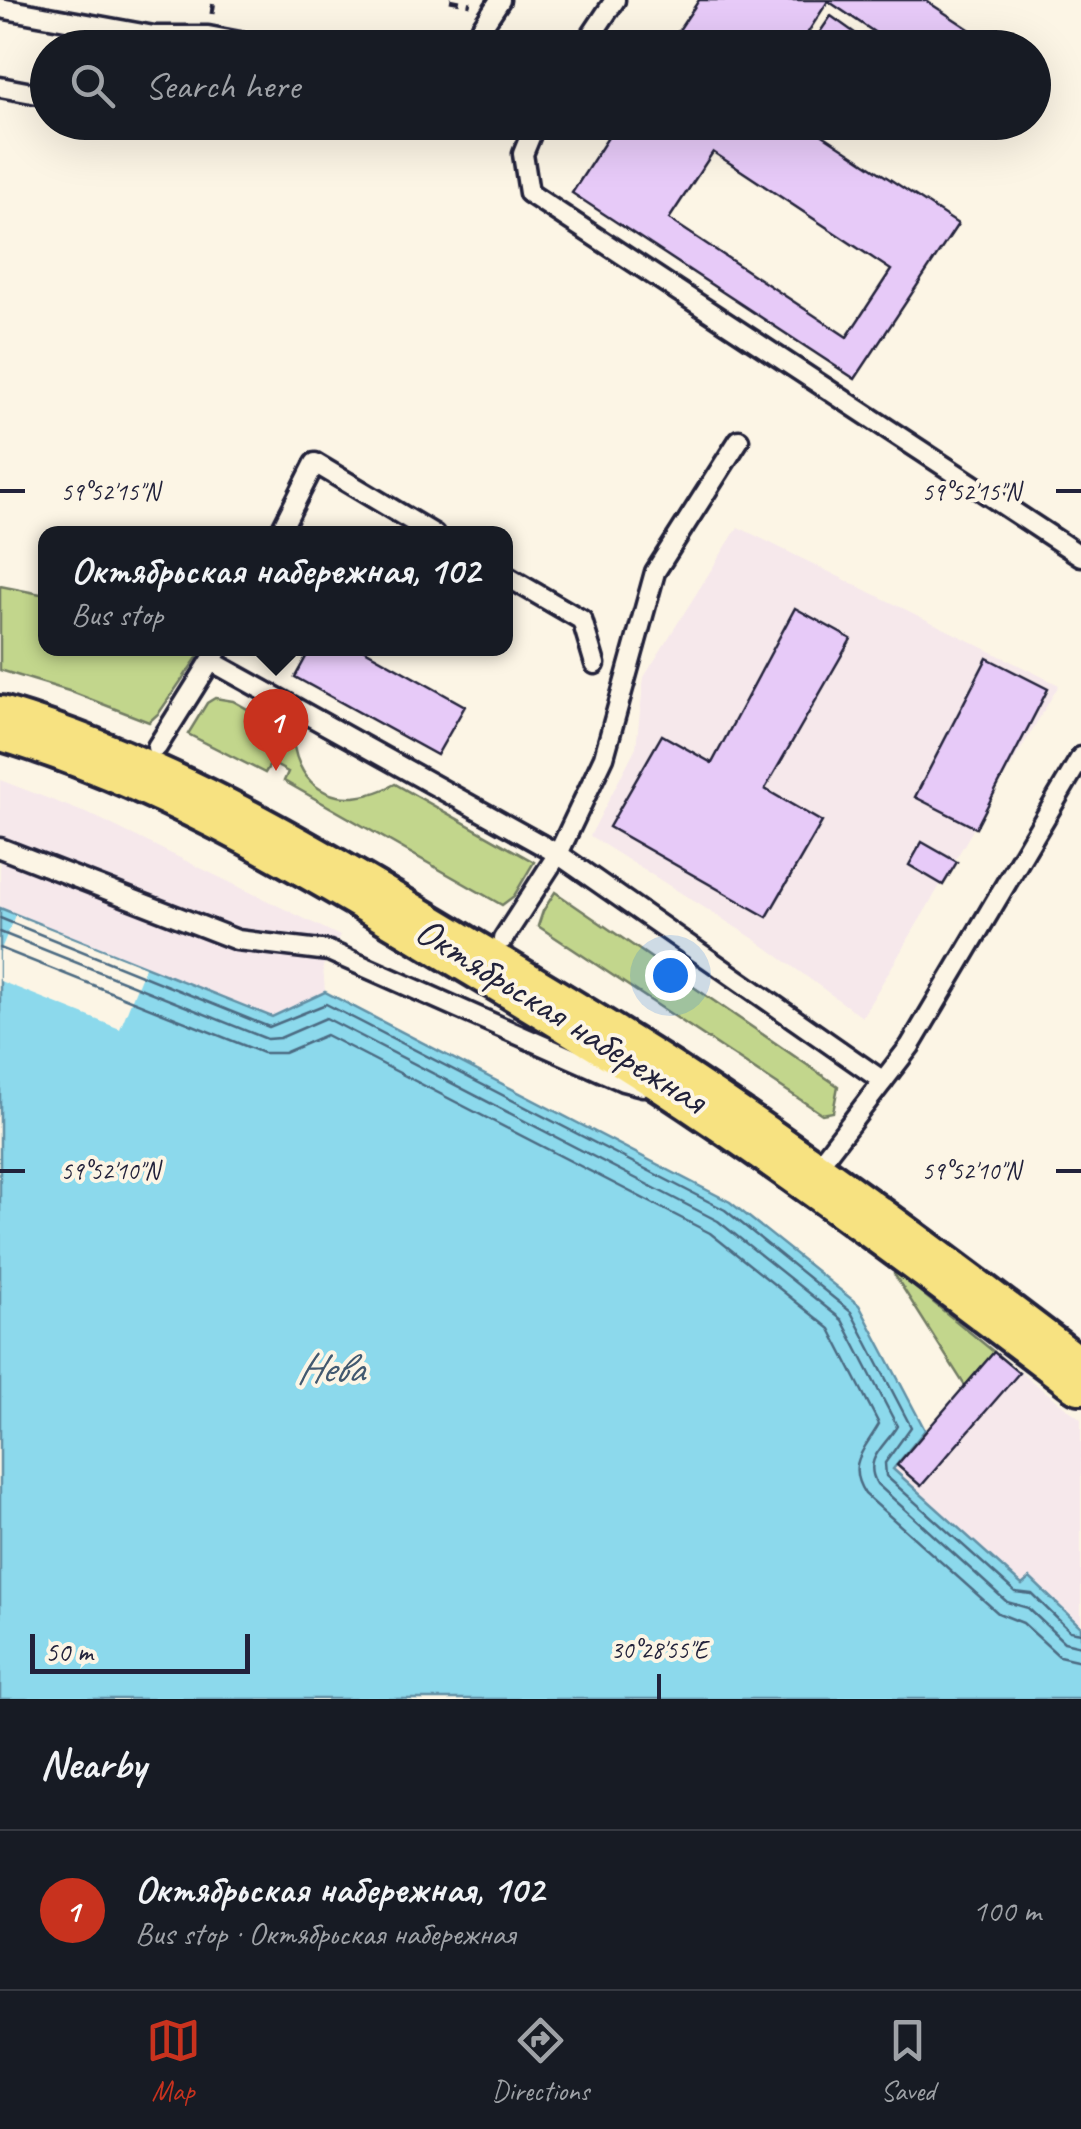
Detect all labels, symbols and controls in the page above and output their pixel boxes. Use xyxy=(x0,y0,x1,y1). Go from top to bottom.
search box xyxy=(30,30,1051,140)
icon: search xyxy=(65,58,120,113)
text: Search here xyxy=(145,62,300,109)
text: 59°52'15"N xyxy=(61,476,163,508)
text: 59°52'15"N xyxy=(922,476,1024,508)
popup xyxy=(38,526,513,656)
text: Октябрьская набережная, 102 xyxy=(71,547,480,594)
text: Bus stop xyxy=(71,594,163,635)
pin: 1 xyxy=(244,688,308,771)
street label: Октябрьская набережная xyxy=(406,905,718,1126)
your location xyxy=(645,950,696,1001)
text: 59°52'10"N xyxy=(61,1155,163,1187)
text: 59°52'10"N xyxy=(922,1155,1024,1187)
water label: Нева xyxy=(297,1342,368,1395)
scale bar xyxy=(30,1629,250,1674)
text: 50 m xyxy=(45,1634,93,1669)
text: 30°28'55"E xyxy=(611,1634,710,1666)
text: Nearby xyxy=(40,1738,146,1791)
text: Октябрьская набережная, 102 xyxy=(135,1866,544,1913)
text: 1 xyxy=(65,1890,80,1931)
text: 100 m xyxy=(972,1890,1041,1931)
text: Bus stop · Октябрьская набережная xyxy=(135,1913,515,1954)
tab: Map xyxy=(146,2013,201,2108)
tab: Directions xyxy=(492,2013,589,2108)
tab: Saved xyxy=(880,2013,935,2108)

